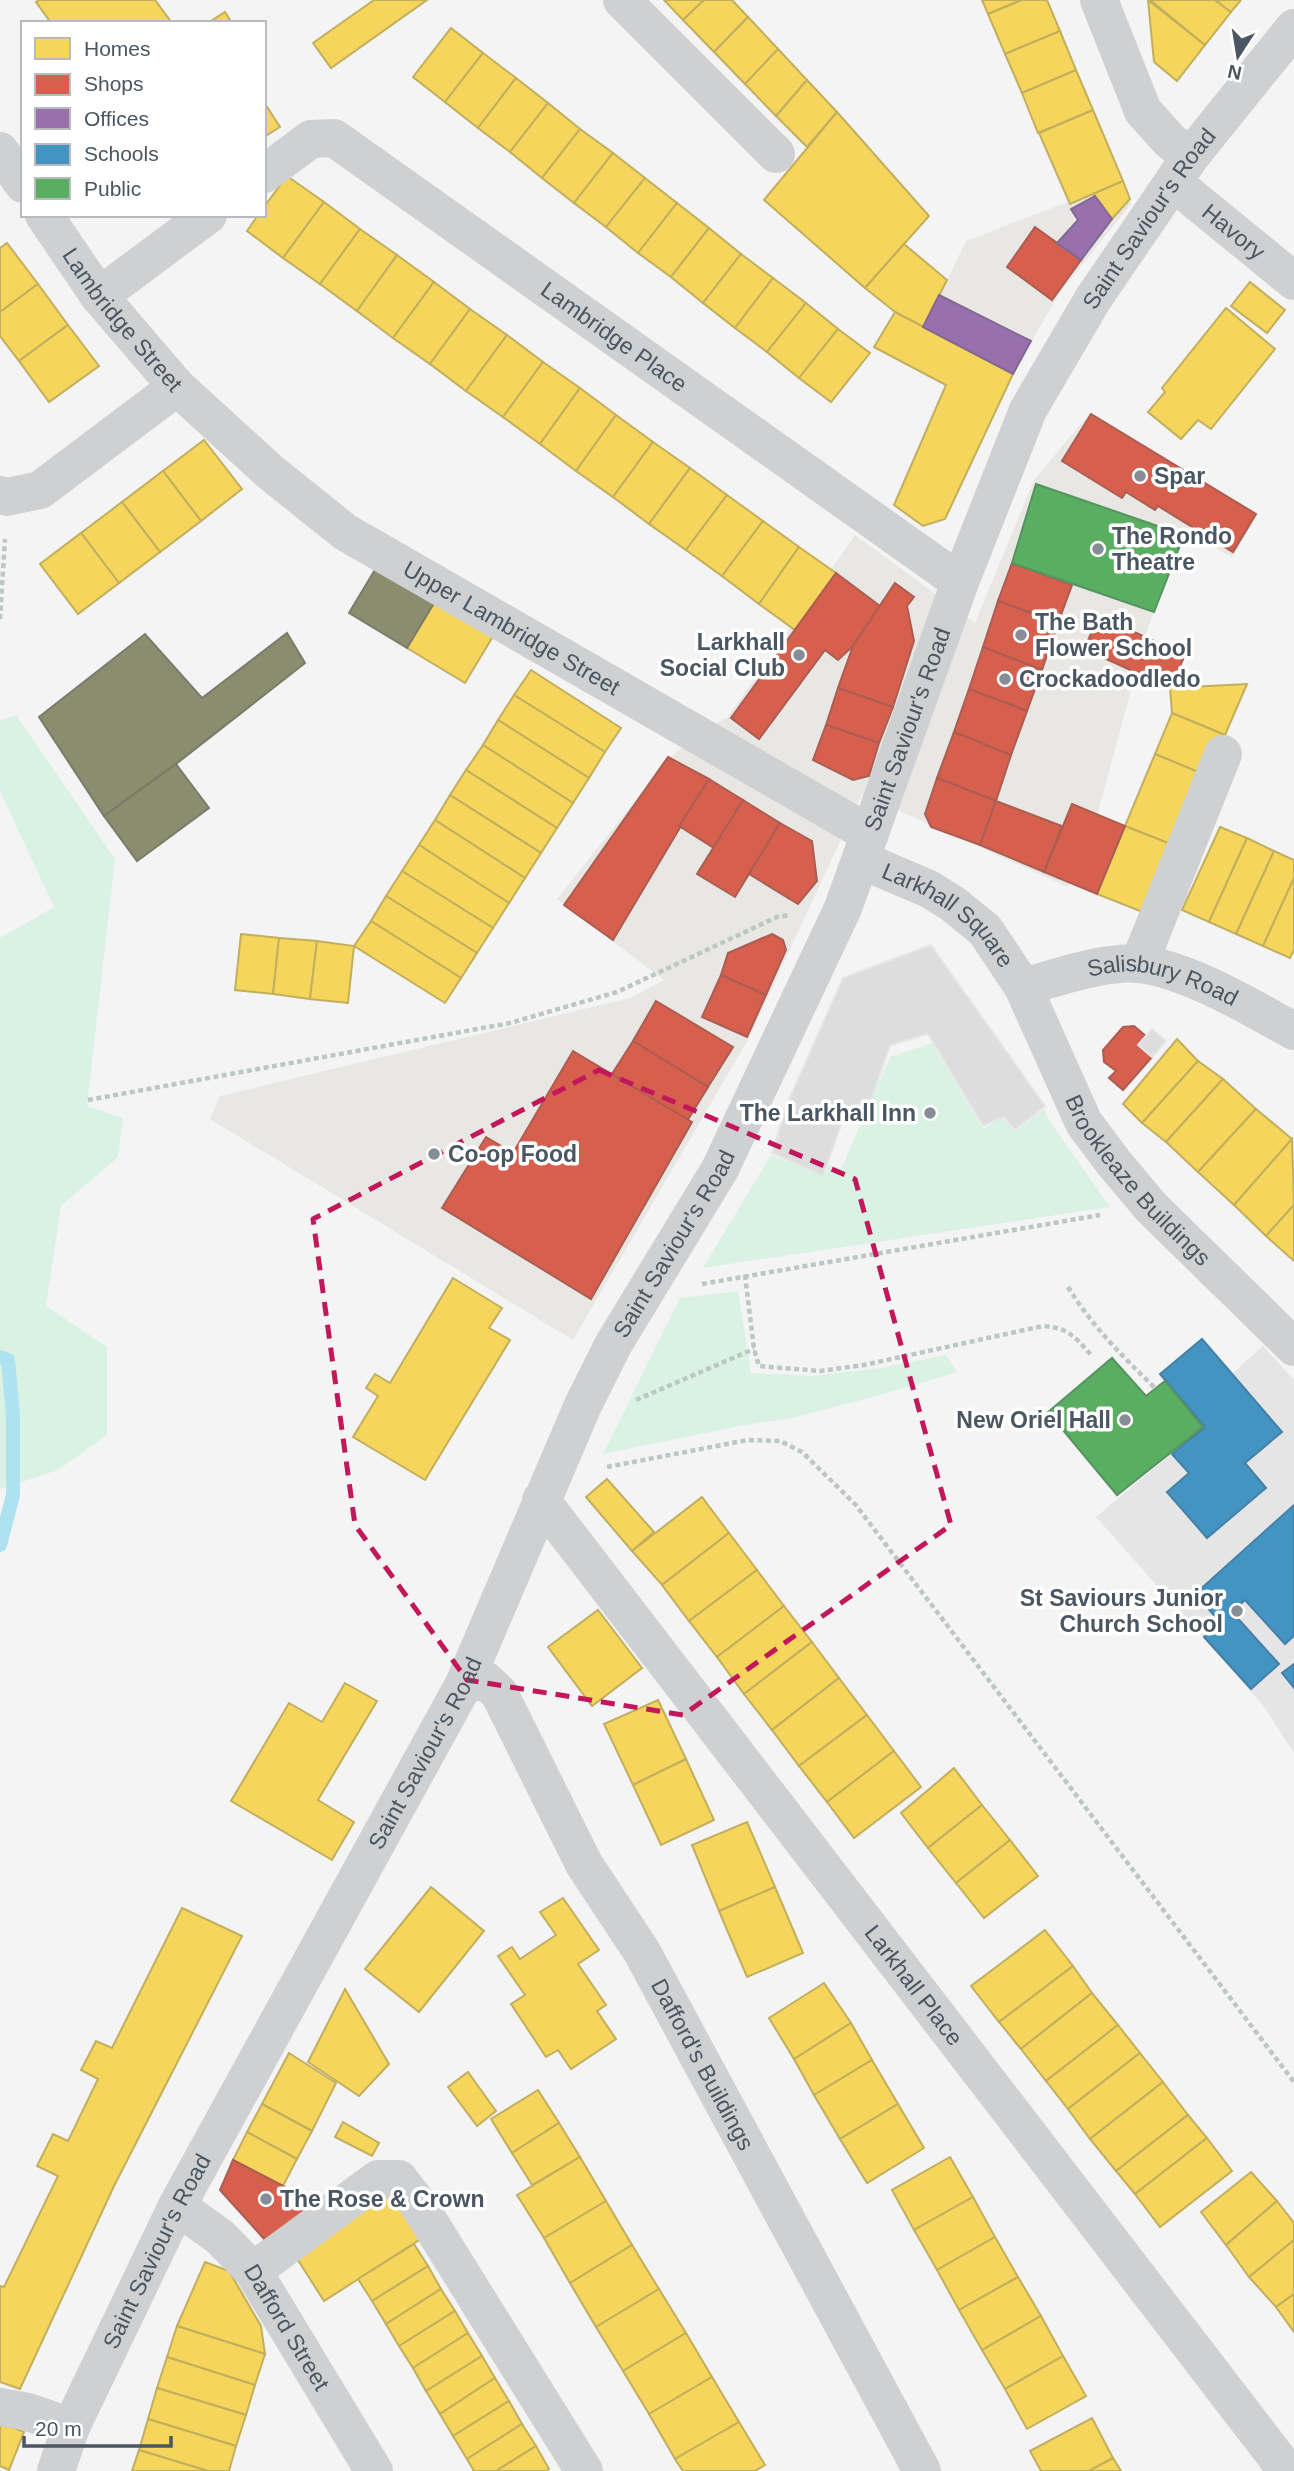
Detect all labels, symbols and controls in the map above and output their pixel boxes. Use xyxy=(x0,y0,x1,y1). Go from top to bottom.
legend xyxy=(21,21,266,217)
north arrow xyxy=(1203,21,1273,91)
text: Homes xyxy=(84,37,151,60)
text: N xyxy=(1226,60,1243,84)
text: Shops xyxy=(84,72,144,95)
text: Offices xyxy=(84,107,149,130)
street label: Saint Saviour's Road xyxy=(1077,123,1221,314)
text: Schools xyxy=(84,142,159,165)
text: Public xyxy=(84,177,141,200)
street label: Havory xyxy=(1197,199,1270,265)
street label: Lambridge Street xyxy=(57,243,188,397)
street label: Lambridge Place xyxy=(536,276,692,397)
place label: Spar xyxy=(1154,463,1205,489)
marker: Spar xyxy=(1132,468,1148,484)
place label: The Rondo Theatre xyxy=(1112,523,1232,575)
marker: The Rondo Theatre xyxy=(1090,541,1106,557)
street label: Upper Lambridge Street xyxy=(399,555,625,701)
place label: The Bath Flower School xyxy=(1035,609,1192,661)
street label: Saint Saviour's Road xyxy=(859,624,956,835)
marker: The Bath Flower School xyxy=(1013,627,1029,643)
place label: Larkhall Social Club xyxy=(660,629,785,681)
marker: Larkhall Social Club xyxy=(791,647,807,663)
place label: Crockadoodledo xyxy=(1019,666,1200,692)
marker: Crockadoodledo xyxy=(997,671,1013,687)
street label: Larkhall Square xyxy=(878,858,1019,972)
street label: Salisbury Road xyxy=(1085,950,1242,1011)
street label: Brookleaze Buildings xyxy=(1060,1091,1216,1271)
place label: The Larkhall Inn xyxy=(740,1100,916,1126)
marker: The Larkhall Inn xyxy=(922,1105,938,1121)
place label: Co-op Food xyxy=(448,1141,577,1167)
marker: Co-op Food xyxy=(426,1146,442,1162)
street label: Saint Saviour's Road xyxy=(608,1146,740,1342)
place label: New Oriel Hall xyxy=(956,1407,1111,1433)
marker: New Oriel Hall xyxy=(1117,1412,1133,1428)
place label: St Saviours Junior Church School xyxy=(1020,1585,1223,1637)
marker: St Saviours Junior Church School xyxy=(1229,1603,1245,1619)
street label: Saint Saviour's Road xyxy=(363,1653,487,1854)
street label: Larkhall Place xyxy=(860,1920,968,2051)
street label: Dafford's Buildings xyxy=(646,1974,759,2155)
street label: Saint Saviour's Road xyxy=(98,2149,216,2353)
place label: The Rose & Crown xyxy=(280,2186,484,2212)
marker: The Rose & Crown xyxy=(258,2191,274,2207)
street label: Dafford Street xyxy=(239,2259,335,2395)
scale bar xyxy=(24,2404,172,2448)
text: 20 m xyxy=(35,2417,82,2440)

